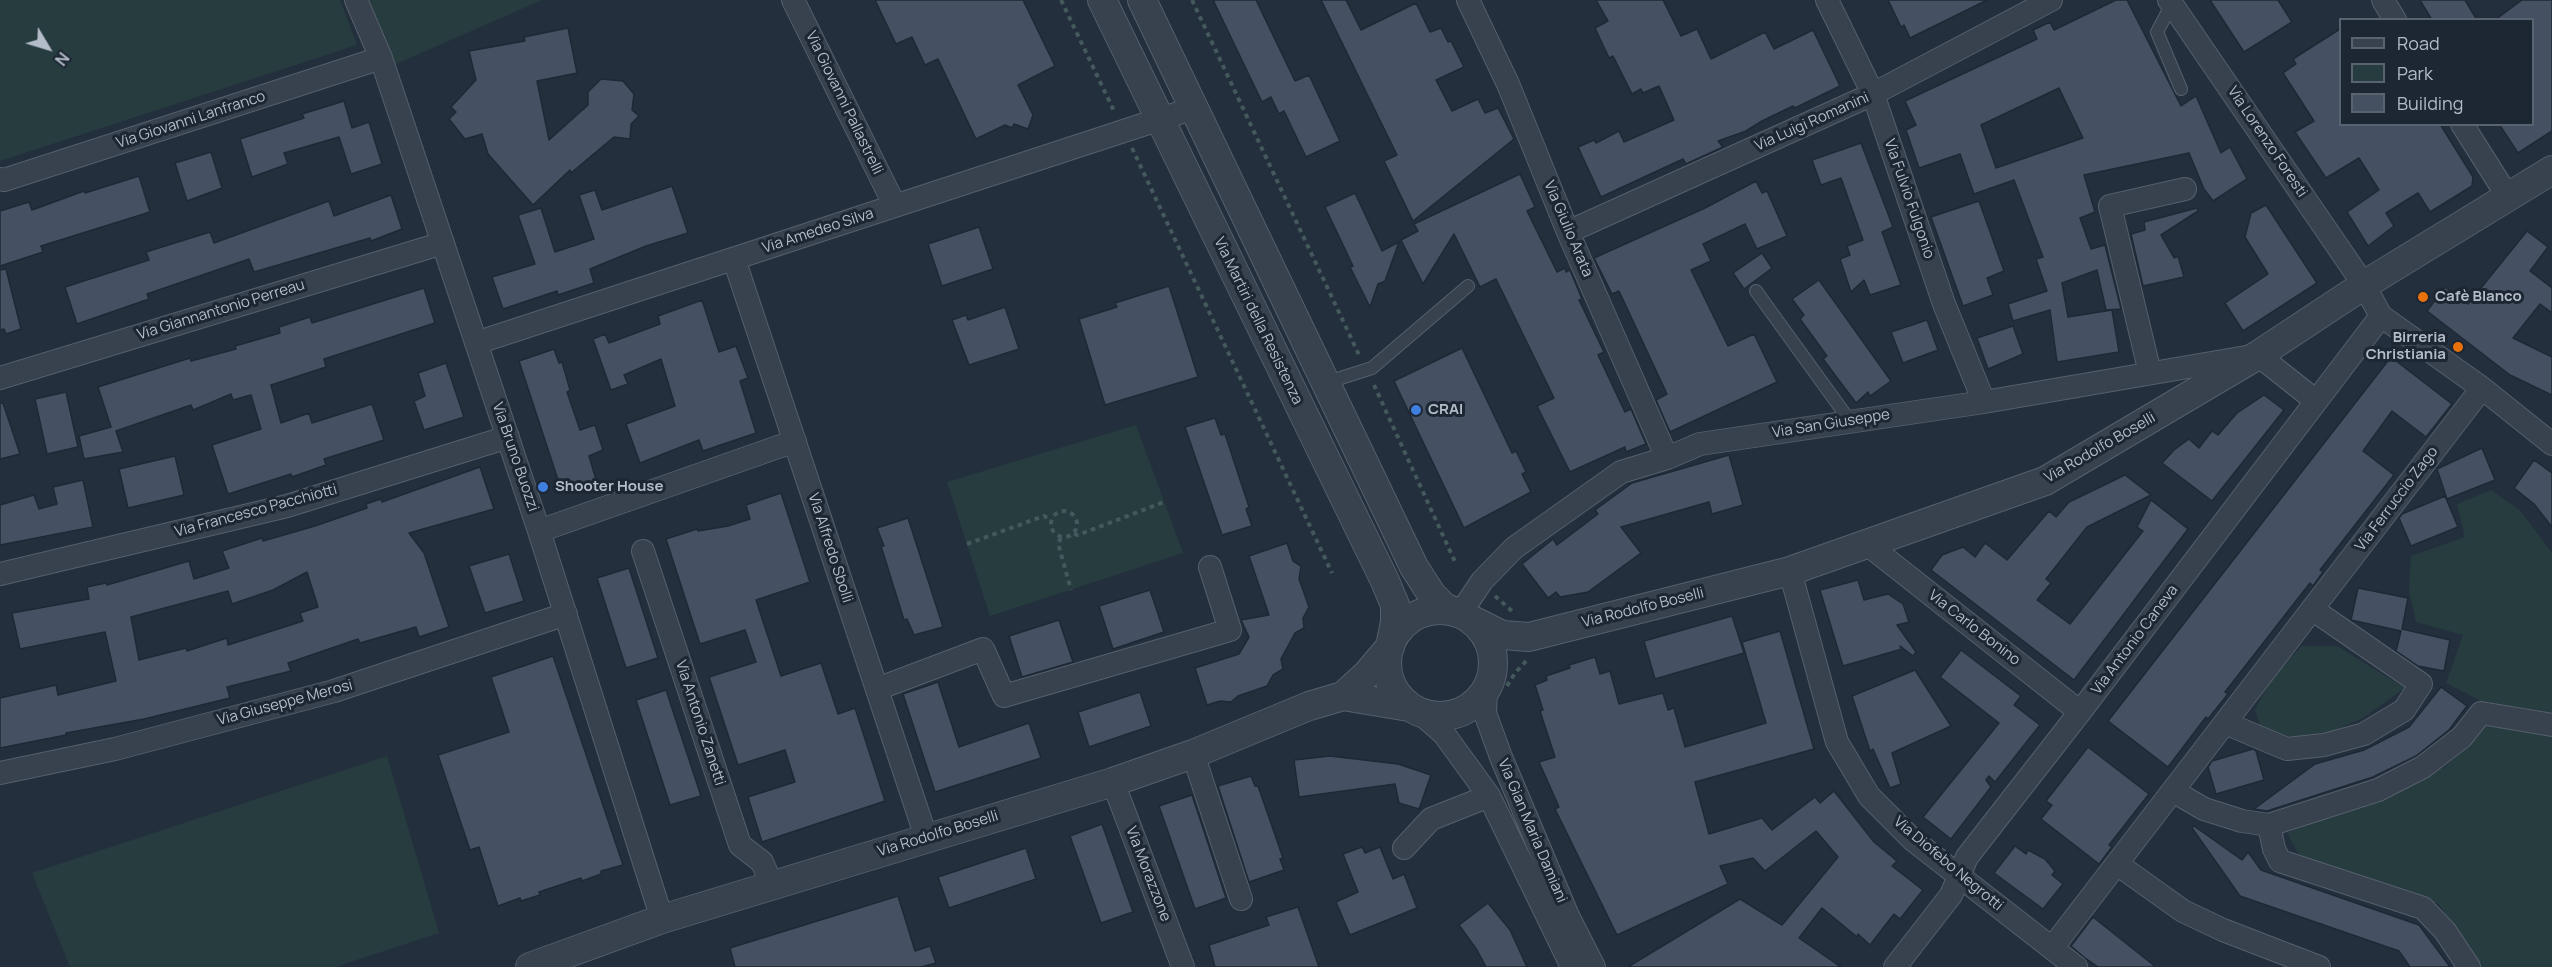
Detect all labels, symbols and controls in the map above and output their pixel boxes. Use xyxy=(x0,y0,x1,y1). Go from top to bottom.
north arrow xyxy=(18,18,78,78)
legend xyxy=(2339,18,2534,126)
street label: Via Giovanni Pallastrelli xyxy=(802,29,886,177)
text: Road xyxy=(2397,31,2440,55)
text: N xyxy=(50,48,74,70)
text: Park xyxy=(2397,61,2433,85)
street label: Via Lorenzo Foresti xyxy=(2223,83,2311,201)
street label: Via Giovanni Lanfranco xyxy=(114,87,268,153)
street label: Via Luigi Romanini xyxy=(1752,89,1872,155)
text: Building xyxy=(2397,91,2463,115)
street label: Via Fulvio Fulgonio xyxy=(1880,137,1938,261)
street label: Via Giulio Arata xyxy=(1540,178,1596,280)
street label: Via Amedeo Silva xyxy=(760,205,876,257)
street label: Via Martiri della Resistenza xyxy=(1210,234,1306,408)
street label: Via Giannantonio Perreau xyxy=(135,276,307,344)
place label: Cafè Blanco xyxy=(2435,288,2522,306)
marker: Cafè Blanco xyxy=(2416,290,2430,304)
place label: Birreria Christiania xyxy=(2366,329,2446,364)
marker: Birreria Christiania xyxy=(2451,340,2465,354)
street label: Via Bruno Buozzi xyxy=(488,400,542,514)
place label: CRAI xyxy=(1428,401,1463,419)
marker: CRAI xyxy=(1409,403,1423,417)
street label: Via San Giuseppe xyxy=(1771,406,1891,442)
street label: Via Rodolfo Boselli xyxy=(2041,409,2159,487)
street label: Via Ferruccio Zago xyxy=(2352,443,2442,555)
place label: Shooter House xyxy=(555,478,664,496)
marker: Shooter House xyxy=(536,480,550,494)
street label: Via Francesco Pacchiotti xyxy=(173,481,339,541)
street label: Via Alfredo Sbolli xyxy=(804,491,856,605)
street label: Via Antonio Caneva xyxy=(2088,582,2182,698)
street label: Via Rodolfo Boselli xyxy=(1580,584,1706,632)
street label: Via Carlo Bonino xyxy=(1924,587,2024,669)
street label: Via Antonio Zanetti xyxy=(671,658,729,788)
street label: Via Giuseppe Merosi xyxy=(215,676,355,730)
street label: Via Gian Maria Damiani xyxy=(1494,756,1570,906)
street label: Via Rodolfo Boselli xyxy=(875,807,1001,861)
street label: Via Diofebo Negrotti xyxy=(1890,813,2006,915)
street label: Via Morazzone xyxy=(1122,824,1174,924)

